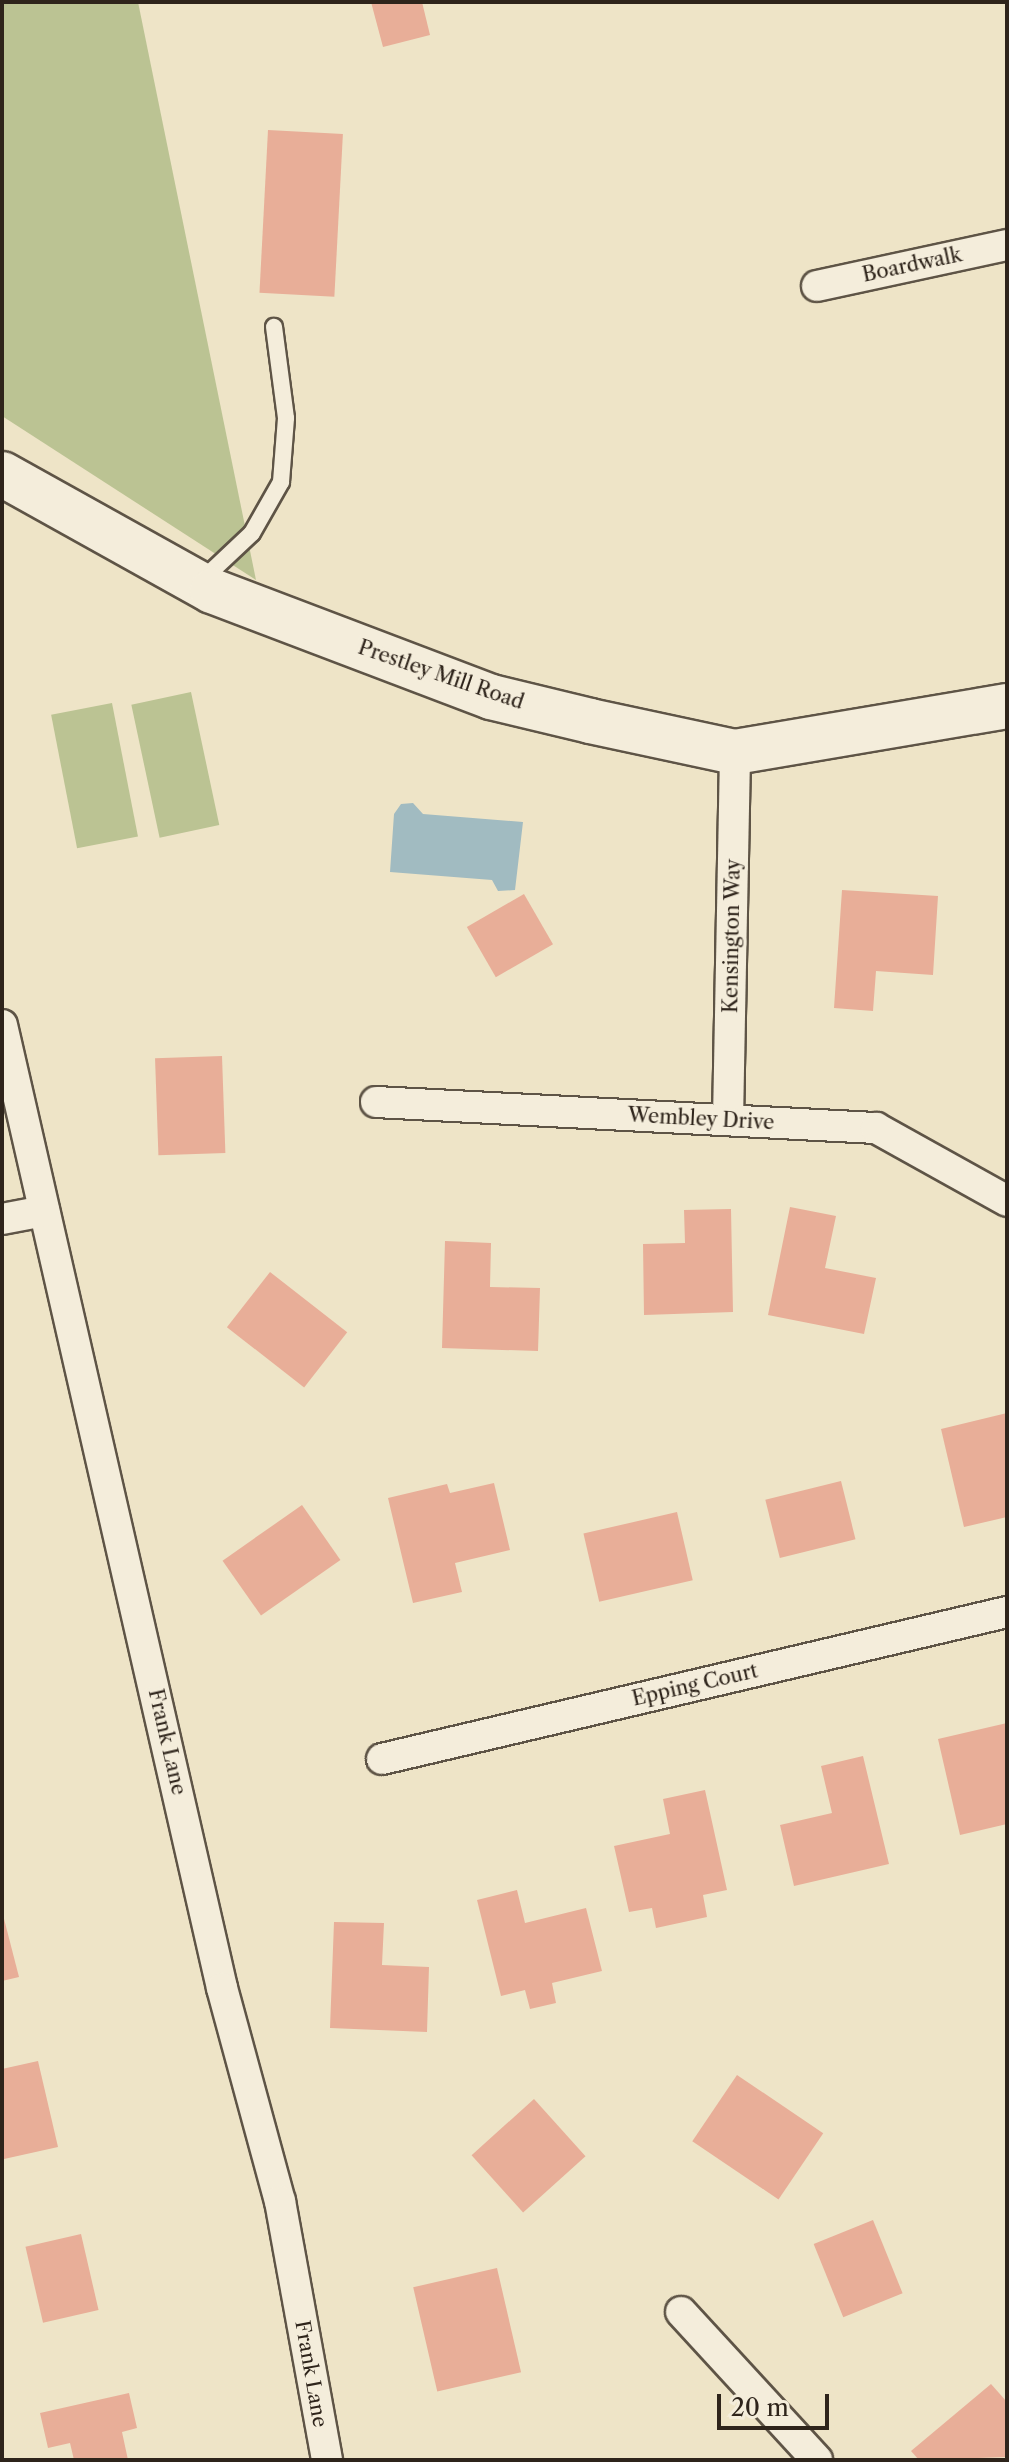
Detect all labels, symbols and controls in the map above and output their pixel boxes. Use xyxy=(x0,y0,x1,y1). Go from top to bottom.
street label: Boardwalk xyxy=(860,243,964,287)
street label: Prestley Mill Road xyxy=(355,635,527,715)
street label: Kensington Way xyxy=(719,858,745,1014)
street label: Wembley Drive xyxy=(627,1103,775,1135)
street label: Epping Court xyxy=(630,1659,760,1711)
street label: Frank Lane xyxy=(143,1686,191,1798)
street label: Frank Lane xyxy=(290,2318,332,2430)
scale bar xyxy=(721,2378,833,2428)
text: 20 m xyxy=(731,2393,789,2422)

